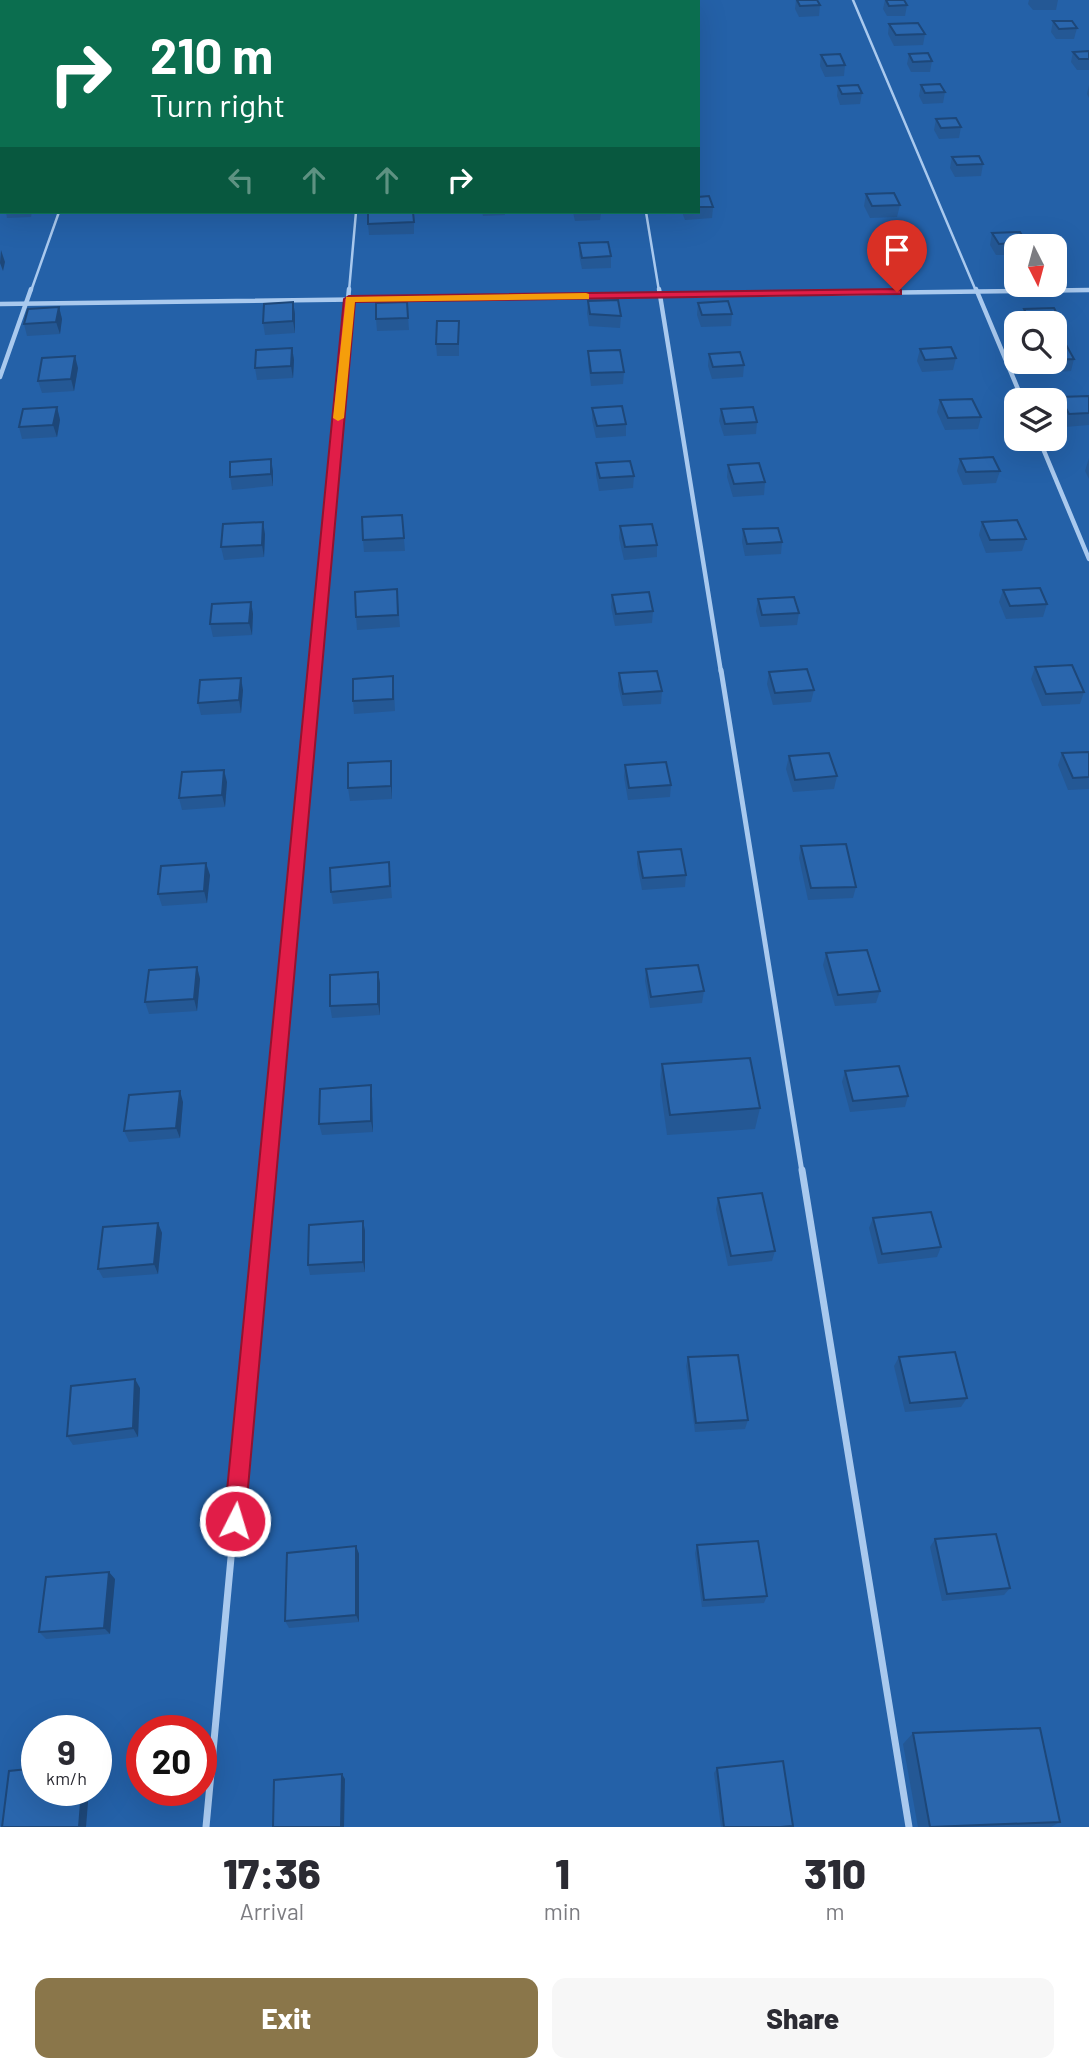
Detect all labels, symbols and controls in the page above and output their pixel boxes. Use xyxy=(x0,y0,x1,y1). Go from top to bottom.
text: 210 m xyxy=(150,25,273,84)
icon: right xyxy=(35,28,126,119)
text: Turn right xyxy=(150,85,285,123)
icon: left xyxy=(222,161,260,199)
icon: ahead xyxy=(295,161,333,199)
icon: ahead xyxy=(368,161,406,199)
icon: right xyxy=(441,161,479,199)
pin xyxy=(867,220,927,292)
icon: arrive xyxy=(878,231,916,269)
north arrow xyxy=(1004,234,1068,298)
map controls xyxy=(1004,234,1067,451)
button: search xyxy=(1004,311,1067,374)
button: layers xyxy=(1004,388,1067,451)
position arrow xyxy=(198,1484,272,1558)
speed limit sign: 20 xyxy=(126,1715,217,1806)
text: 9 xyxy=(57,1730,76,1772)
text: km/h xyxy=(46,1767,87,1789)
text: 17:36 xyxy=(223,1847,321,1897)
text: 1 xyxy=(555,1847,570,1897)
text: 310 xyxy=(804,1847,866,1897)
text: Arrival xyxy=(240,1897,304,1925)
text: min xyxy=(544,1897,581,1925)
text: m xyxy=(825,1897,845,1925)
button: Exit xyxy=(35,1978,538,2058)
button: Share xyxy=(552,1978,1054,2058)

